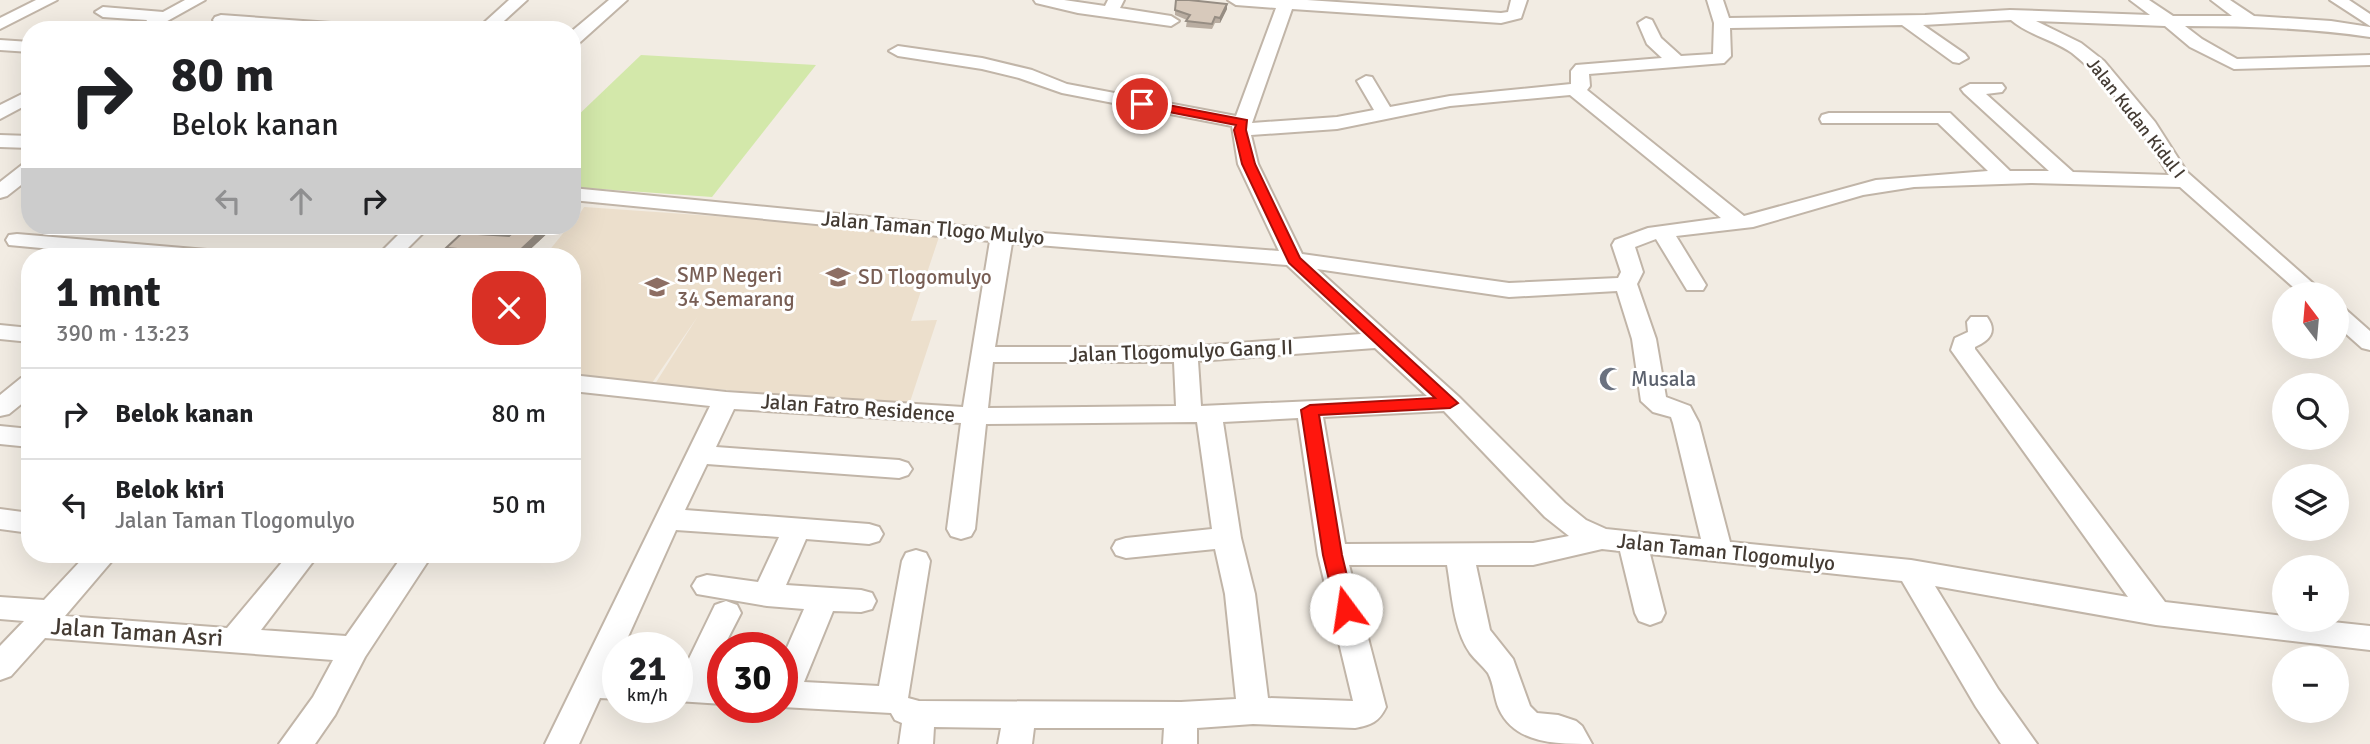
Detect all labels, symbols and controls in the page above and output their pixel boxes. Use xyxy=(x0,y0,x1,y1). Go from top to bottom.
text: 80 m xyxy=(171,45,274,105)
icon: right xyxy=(56,49,147,140)
street label: Jalan Kudan Kidul I xyxy=(2082,53,2190,183)
pin xyxy=(1112,74,1172,134)
icon: arrive xyxy=(1123,85,1161,123)
text: Belok kanan xyxy=(171,105,339,144)
icon: left xyxy=(209,182,247,220)
icon: ahead xyxy=(282,182,320,220)
icon: right xyxy=(355,182,393,220)
street label: Jalan Taman Tlogo Mulyo xyxy=(820,205,1046,251)
place label: SMP Negeri 34 Semarang xyxy=(677,262,795,312)
school or university icon: SD Tlogomulyo xyxy=(824,263,852,291)
place label: SD Tlogomulyo xyxy=(858,264,992,290)
text: 1 mnt xyxy=(56,267,161,318)
button: close xyxy=(472,271,546,345)
school or university icon: SMP Negeri 34 Semarang xyxy=(643,273,671,301)
north arrow xyxy=(2272,282,2348,359)
map controls xyxy=(2272,282,2349,723)
text: 390 m · 13:23 xyxy=(56,319,190,348)
street label: Jalan Tlogomulyo Gang II xyxy=(1068,334,1294,368)
mosque icon: Musala xyxy=(1597,365,1625,393)
place label: Musala xyxy=(1631,366,1696,392)
button: search xyxy=(2272,373,2349,450)
street label: Jalan Fatro Residence xyxy=(760,388,956,428)
icon: right xyxy=(56,395,94,433)
text: Belok kanan xyxy=(115,398,253,430)
text: 80 m xyxy=(491,398,546,430)
button: layers xyxy=(2272,464,2349,541)
text: Belok kiri xyxy=(115,474,224,506)
icon: left xyxy=(56,486,94,524)
text: 50 m xyxy=(491,489,546,521)
text: Jalan Taman Tlogomulyo xyxy=(115,506,355,535)
street label: Jalan Taman Tlogomulyo xyxy=(1616,528,1836,576)
button: + xyxy=(2272,555,2349,632)
position arrow xyxy=(1309,572,1383,646)
street label: Jalan Taman Asri xyxy=(50,611,224,653)
speed limit sign: 30 xyxy=(707,632,798,723)
button: − xyxy=(2272,646,2349,723)
text: 21 xyxy=(629,647,666,690)
text: km/h xyxy=(627,684,668,706)

